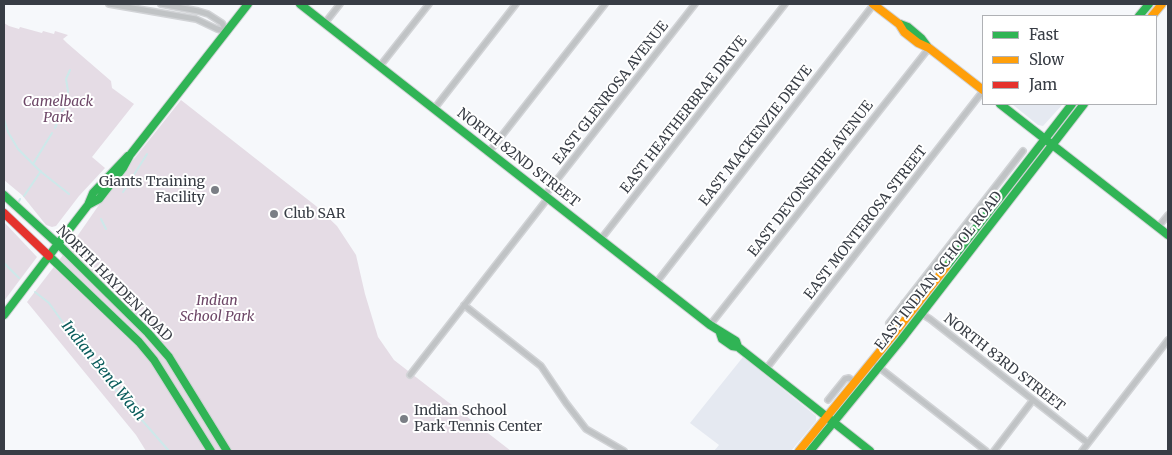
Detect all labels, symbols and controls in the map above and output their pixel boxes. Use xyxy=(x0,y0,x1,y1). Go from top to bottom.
legend xyxy=(982,15,1157,105)
street label: EAST GLENROSA AVENUE xyxy=(550,18,672,168)
text: Fast xyxy=(1029,25,1059,44)
street label: EAST HEATHERBRAE DRIVE xyxy=(617,33,751,197)
text: Slow xyxy=(1029,50,1064,69)
street label: EAST MACKENZIE DRIVE xyxy=(696,62,816,210)
text: Jam xyxy=(1029,75,1057,94)
park label: Camelback Park xyxy=(23,94,93,126)
street label: EAST DEVONSHIRE AVENUE xyxy=(745,98,877,260)
street label: NORTH 82ND STREET xyxy=(453,105,583,211)
street label: EAST MONTEROSA STREET xyxy=(801,143,931,303)
place label: Giants Training Facility xyxy=(99,174,205,206)
marker: Giants Training Facility xyxy=(209,184,221,196)
street label: EAST INDIAN SCHOOL ROAD xyxy=(872,188,1006,354)
place label: Club SAR xyxy=(284,206,345,222)
marker: Club SAR xyxy=(268,208,280,220)
street label: NORTH HAYDEN ROAD xyxy=(53,223,175,345)
park label: Indian School Park xyxy=(180,293,254,326)
street label: NORTH 83RD STREET xyxy=(940,311,1068,415)
water label: Indian Bend Wash xyxy=(57,317,149,425)
place label: Indian School Park Tennis Center xyxy=(414,403,542,436)
marker: Indian School Park Tennis Center xyxy=(398,413,410,425)

